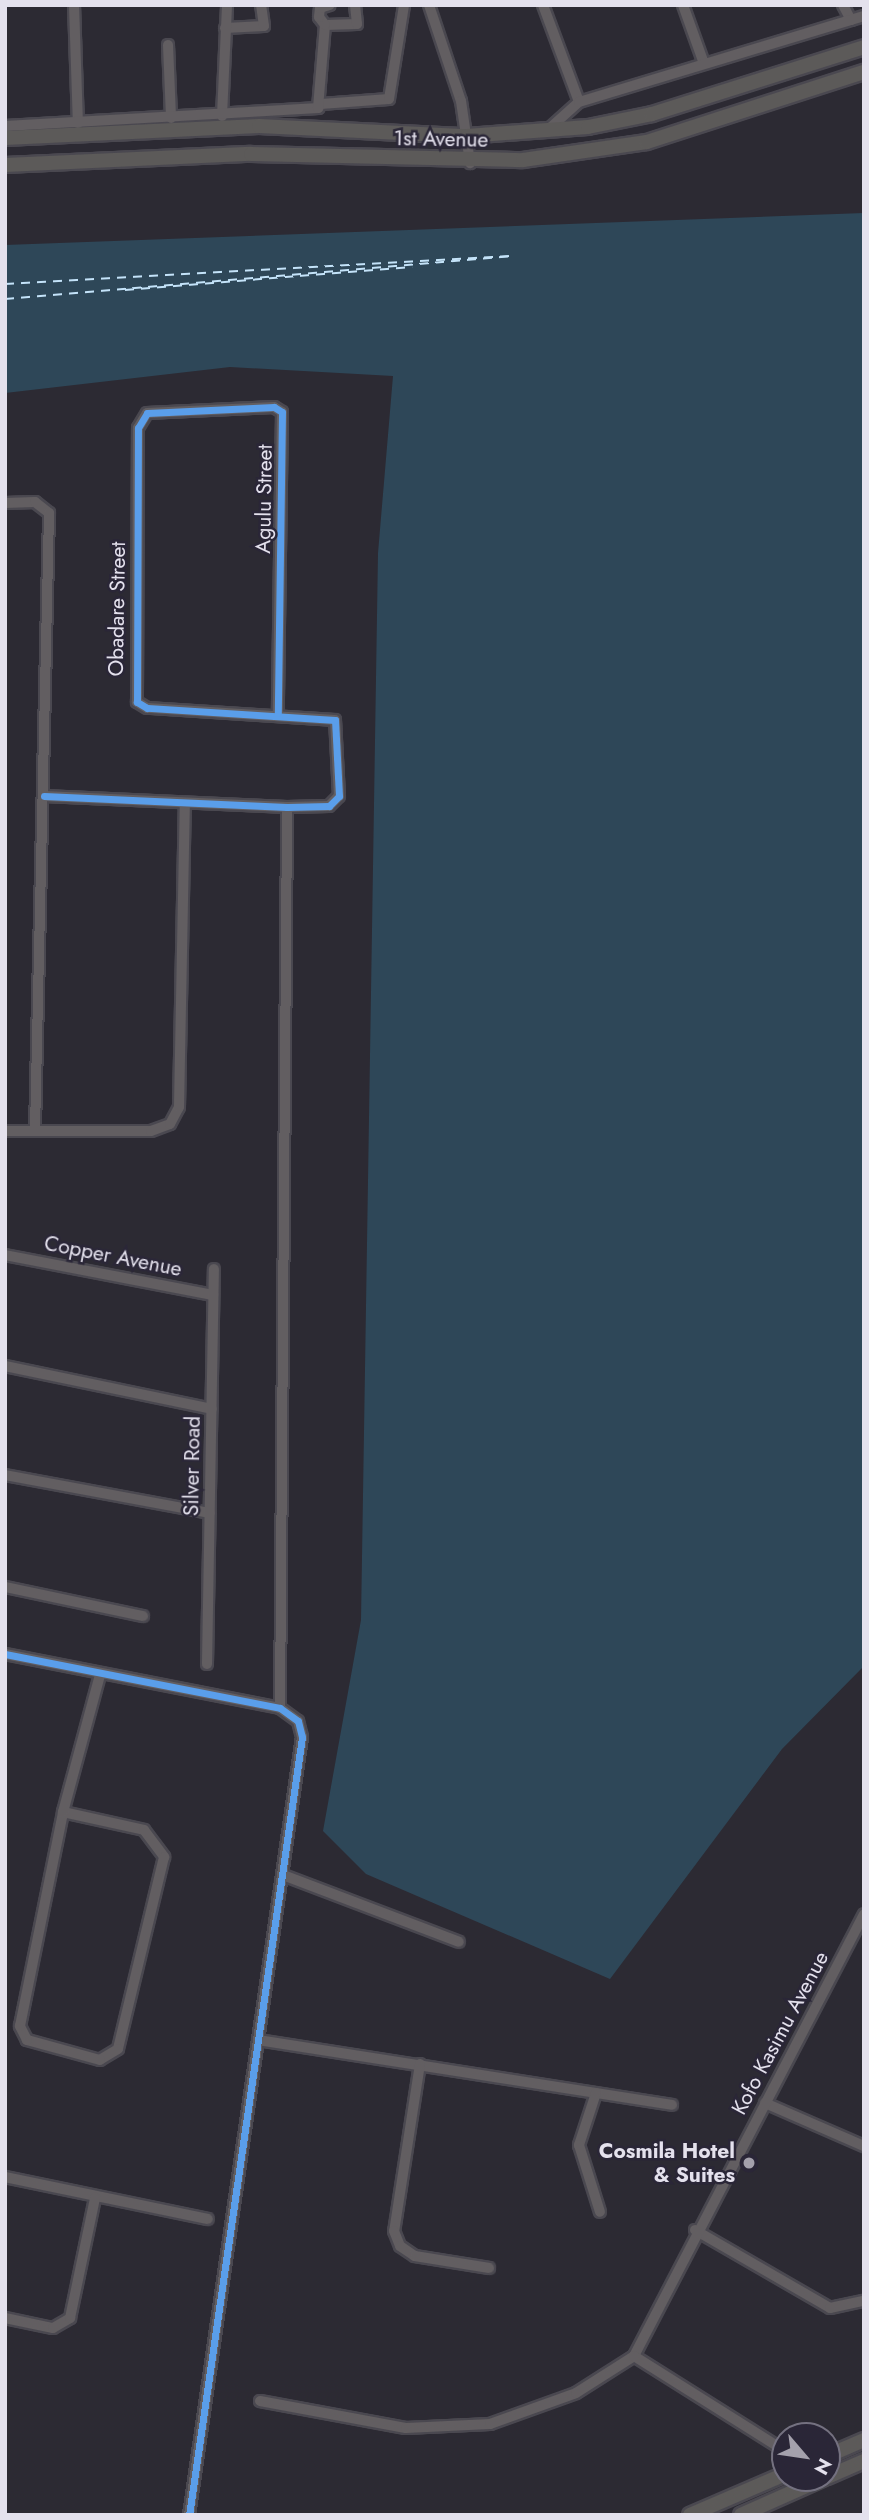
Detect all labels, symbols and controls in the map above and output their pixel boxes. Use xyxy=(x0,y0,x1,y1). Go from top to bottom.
street label: 1st Avenue xyxy=(393,126,489,152)
street label: Agulu Street xyxy=(250,444,278,554)
street label: Obadare Street xyxy=(103,541,131,677)
street label: Copper Avenue xyxy=(42,1230,184,1282)
street label: Silver Road xyxy=(179,1416,205,1516)
street label: Kofo Kasimu Avenue xyxy=(726,1947,834,2119)
place label: Cosmila Hotel & Suites xyxy=(599,2138,735,2188)
marker: Cosmila Hotel & Suites xyxy=(741,2155,757,2171)
north arrow xyxy=(771,2422,841,2492)
text: N xyxy=(808,2453,839,2480)

